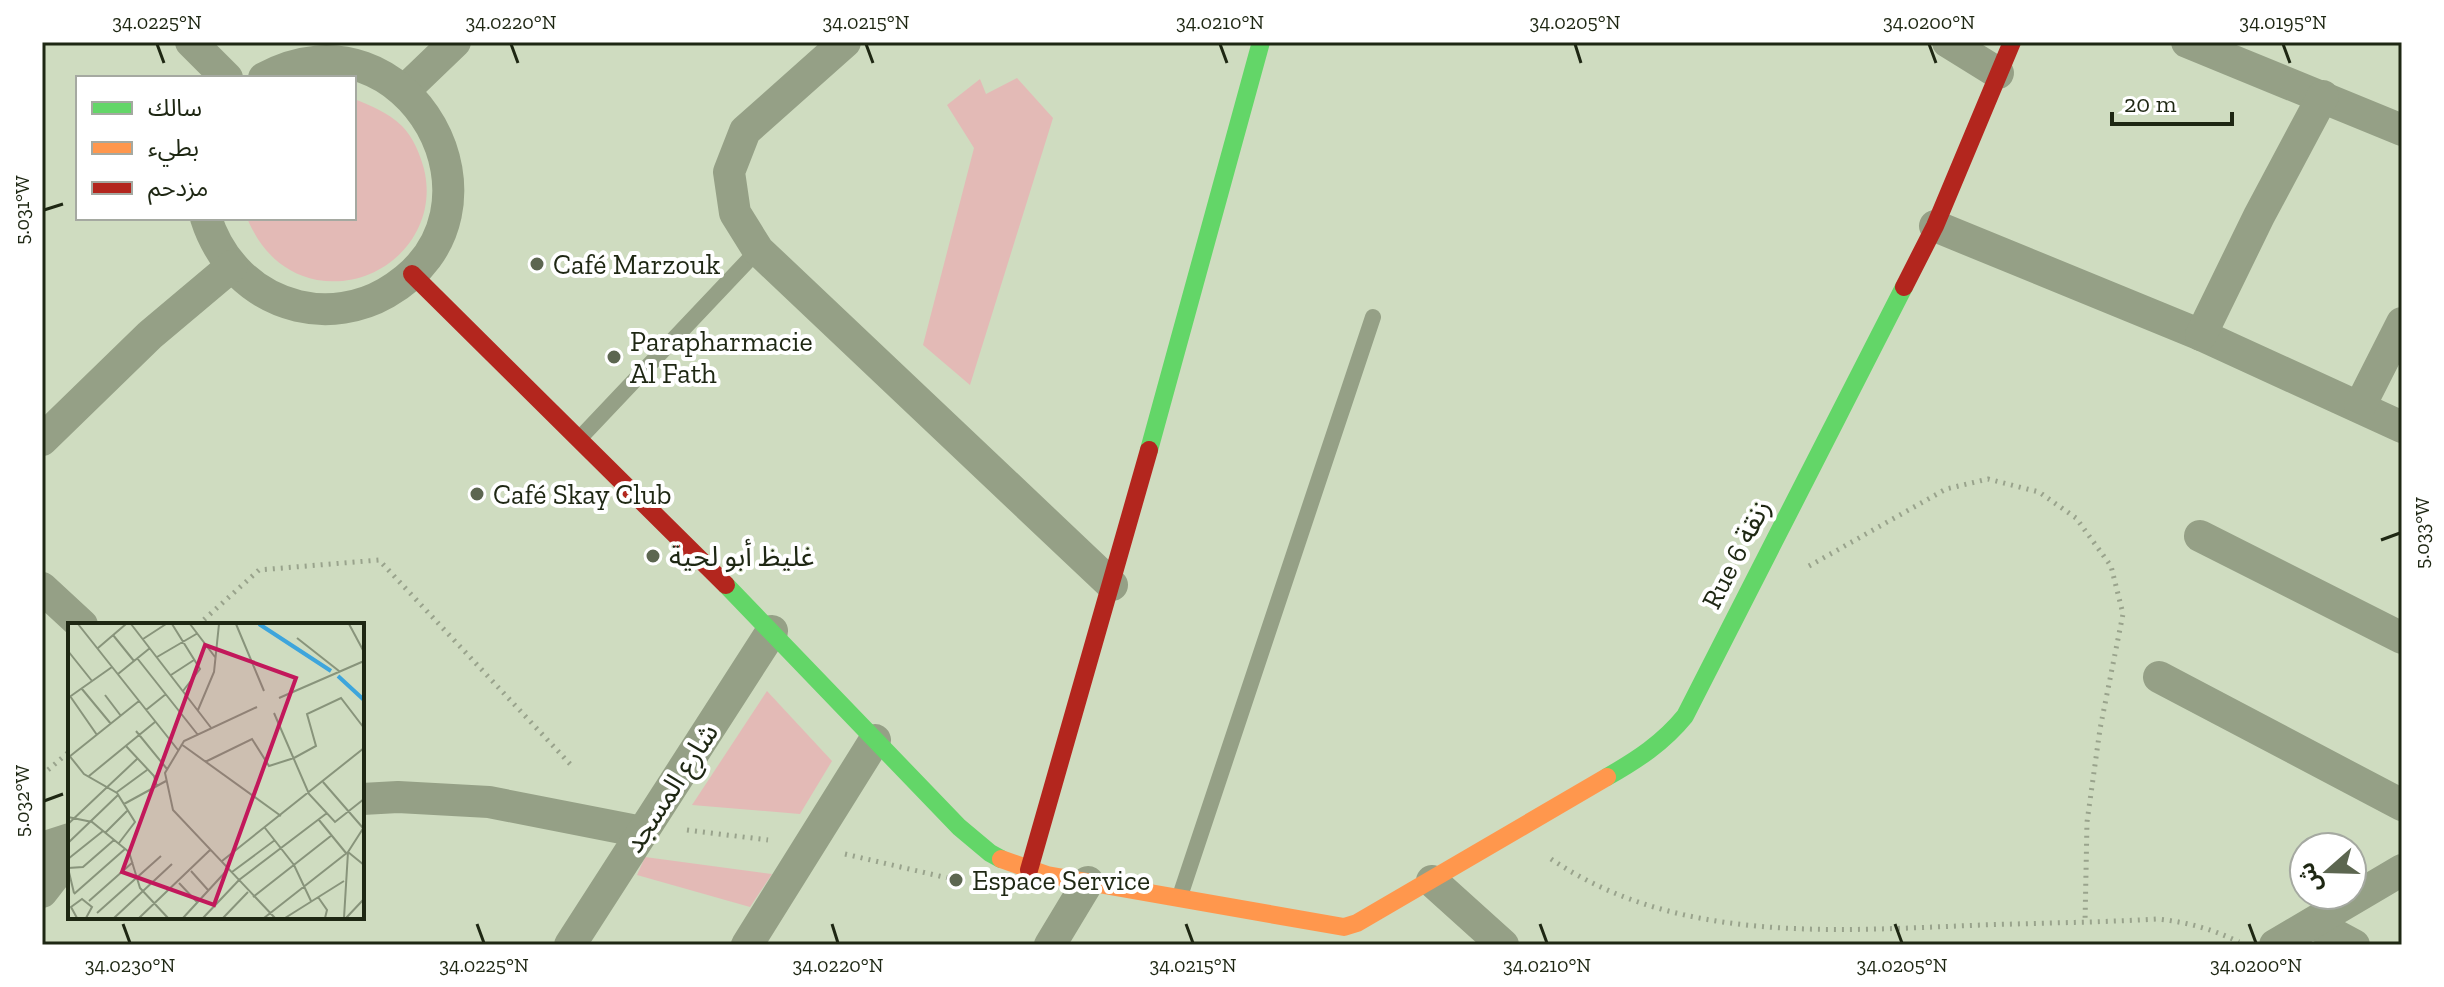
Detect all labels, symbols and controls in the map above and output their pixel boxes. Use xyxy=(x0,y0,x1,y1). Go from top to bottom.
text: 34.0225°N xyxy=(112,10,202,34)
text: 34.0220°N xyxy=(466,10,557,34)
text: 34.0215°N xyxy=(823,10,910,34)
text: 34.0210°N xyxy=(1176,10,1264,34)
text: 34.0205°N xyxy=(1530,10,1621,34)
text: 34.0200°N xyxy=(1883,10,1975,34)
text: 34.0195°N xyxy=(2239,10,2327,34)
legend xyxy=(76,76,356,220)
scale bar xyxy=(2112,76,2232,126)
text: 20 m xyxy=(2124,89,2177,118)
text: سالك xyxy=(148,93,202,122)
text: بطيء xyxy=(148,133,199,167)
text: مزدحم xyxy=(148,173,208,205)
text: 5.031°W xyxy=(10,175,34,245)
place label: Café Marzouk xyxy=(553,248,721,281)
marker: Café Marzouk xyxy=(528,255,546,273)
place label: Parapharmacie Al Fath xyxy=(630,325,813,390)
marker: Parapharmacie Al Fath xyxy=(605,348,623,366)
place label: Café Skay Club xyxy=(493,478,671,511)
marker: Café Skay Club xyxy=(468,485,486,503)
street label: Rue 6 زنقة xyxy=(1694,494,1778,614)
text: 5.033°W xyxy=(2410,497,2434,569)
place label: غليظ أبو لحية xyxy=(669,538,814,573)
marker: غليظ أبو لحية xyxy=(644,547,662,565)
inset map xyxy=(68,623,364,919)
street label: شارع المسجد xyxy=(617,717,728,861)
text: 5.032°W xyxy=(10,764,34,837)
north arrow xyxy=(2288,831,2368,911)
text: ش xyxy=(2292,859,2328,896)
place label: Espace Service xyxy=(972,864,1150,897)
marker: Espace Service xyxy=(947,871,965,889)
text: 34.0230°N xyxy=(85,953,175,977)
text: 34.0225°N xyxy=(439,953,529,977)
text: 34.0220°N xyxy=(793,953,884,977)
text: 34.0215°N xyxy=(1150,953,1237,977)
text: 34.0210°N xyxy=(1503,953,1591,977)
text: 34.0205°N xyxy=(1857,953,1948,977)
text: 34.0200°N xyxy=(2210,953,2302,977)

